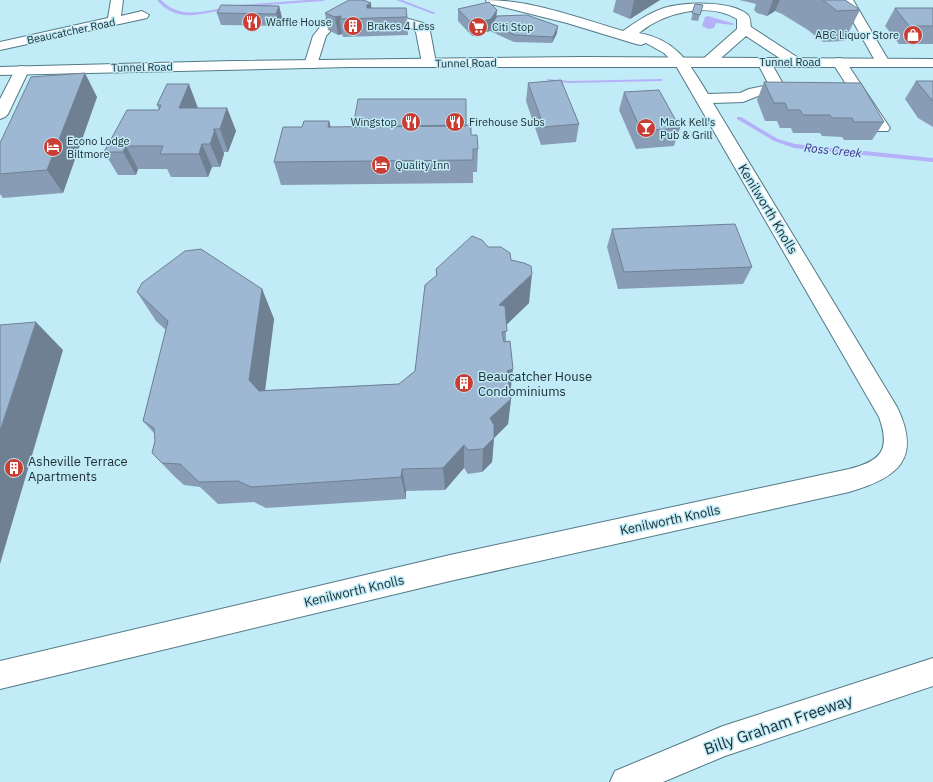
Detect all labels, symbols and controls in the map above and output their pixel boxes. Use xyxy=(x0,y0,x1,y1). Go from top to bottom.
restaurant icon: Waffle House xyxy=(241,11,263,33)
street label: Beaucatcher Road xyxy=(25,15,117,47)
place label: Waffle House xyxy=(266,15,332,29)
building icon: Brakes 4 Less xyxy=(342,15,364,37)
supermarket icon: Citi Stop xyxy=(467,16,489,38)
place label: Brakes 4 Less xyxy=(367,19,435,33)
place label: Citi Stop xyxy=(492,20,534,34)
shop icon: ABC Liquor Store xyxy=(902,24,924,46)
place label: ABC Liquor Store xyxy=(815,28,899,42)
street label: Tunnel Road xyxy=(435,55,497,71)
street label: Tunnel Road xyxy=(759,55,821,69)
street label: Tunnel Road xyxy=(111,59,173,75)
restaurant icon: Wingstop xyxy=(400,111,422,133)
restaurant icon: Firehouse Subs xyxy=(444,111,466,133)
place label: Wingstop xyxy=(351,115,397,129)
place label: Firehouse Subs xyxy=(469,115,545,129)
place label: Mack Kell's Pub & Grill xyxy=(660,115,715,142)
bar icon: Mack Kell's Pub & Grill xyxy=(635,117,657,139)
place label: Econo Lodge Biltmore xyxy=(67,134,130,161)
hotel icon: Econo Lodge Biltmore xyxy=(42,136,64,158)
water label: Ross Creek xyxy=(803,140,863,161)
hotel icon: Quality Inn xyxy=(370,154,392,176)
place label: Quality Inn xyxy=(395,158,450,172)
street label: Kenilworth Knolls xyxy=(734,161,802,257)
place label: Beaucatcher House Condominiums xyxy=(478,368,592,400)
building icon: Beaucatcher House Condominiums xyxy=(453,372,475,394)
place label: Asheville Terrace Apartments xyxy=(28,453,128,485)
building icon: Asheville Terrace Apartments xyxy=(3,457,25,479)
street label: Kenilworth Knolls xyxy=(618,501,722,539)
street label: Kenilworth Knolls xyxy=(302,571,406,611)
street label: Billy Graham Freeway xyxy=(701,689,855,759)

